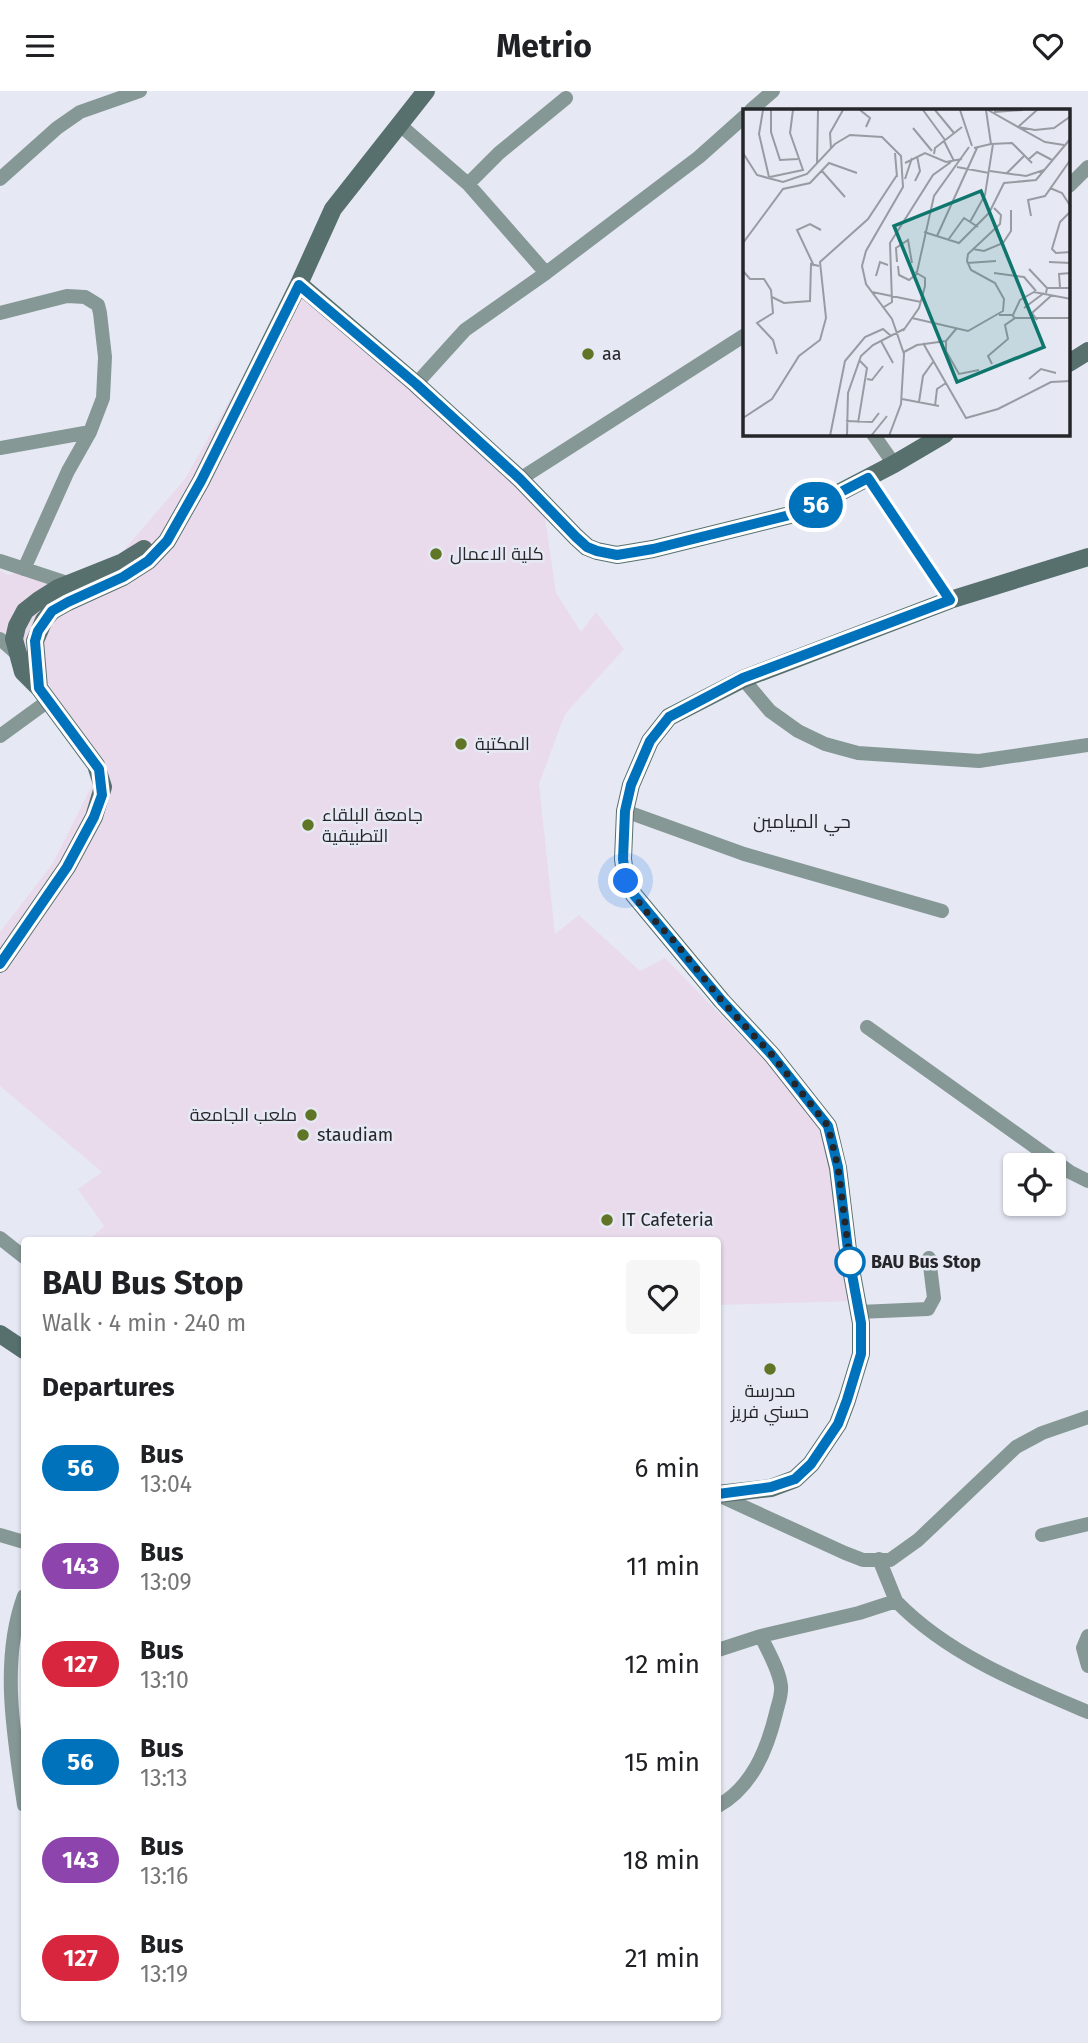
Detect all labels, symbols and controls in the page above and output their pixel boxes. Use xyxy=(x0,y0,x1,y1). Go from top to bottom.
icon: menu xyxy=(21,27,59,65)
text: Metrio xyxy=(496,27,592,65)
icon: heart xyxy=(1029,27,1067,65)
inset map xyxy=(743,109,1070,436)
place label: aa xyxy=(602,343,622,365)
marker: aa xyxy=(580,346,596,362)
line badge: 56 xyxy=(784,482,848,528)
text: 56 xyxy=(803,491,829,519)
place label: كلية الاعمال xyxy=(450,543,544,565)
marker: كلية الاعمال xyxy=(428,546,444,562)
place label: المكتبة xyxy=(475,733,530,755)
marker: المكتبة xyxy=(453,736,469,752)
place label: جامعة البلقاء التطبيقية xyxy=(322,804,423,847)
district label: حي الميامين xyxy=(753,810,851,836)
marker: جامعة البلقاء التطبيقية xyxy=(300,817,316,833)
your location xyxy=(608,863,643,898)
place label: ملعب الجامعة xyxy=(190,1104,297,1126)
marker: ملعب الجامعة xyxy=(303,1107,319,1123)
place label: staudiam xyxy=(317,1124,393,1146)
marker: staudiam xyxy=(295,1127,311,1143)
map controls xyxy=(1003,1153,1066,1216)
button: locate xyxy=(1003,1153,1066,1216)
place label: IT Cafeteria xyxy=(621,1209,714,1231)
marker: IT Cafeteria xyxy=(599,1212,615,1228)
marker: BAU Bus Stop xyxy=(835,1247,865,1277)
place label: BAU Bus Stop xyxy=(871,1251,981,1273)
button: heart xyxy=(626,1260,700,1334)
text: BAU Bus Stop xyxy=(42,1263,244,1303)
text: Walk · 4 min · 240 m xyxy=(42,1309,246,1337)
marker: مدرسة حسني فريز xyxy=(762,1361,778,1377)
text: Departures xyxy=(42,1372,175,1403)
place label: مدرسة حسني فريز xyxy=(730,1380,809,1426)
text: Bus xyxy=(140,1439,183,1470)
text: 6 min xyxy=(634,1453,700,1484)
text: 56 xyxy=(67,1454,94,1482)
text: 13:04 xyxy=(140,1470,192,1498)
text: Bus xyxy=(140,1537,183,1568)
text: 11 min xyxy=(626,1551,700,1582)
text: 143 xyxy=(62,1552,99,1580)
text: 13:09 xyxy=(140,1568,192,1596)
text: Bus xyxy=(140,1635,183,1666)
text: 12 min xyxy=(624,1649,700,1680)
text: 127 xyxy=(63,1650,98,1678)
text: 13:10 xyxy=(140,1666,189,1694)
text: Bus xyxy=(140,1733,183,1764)
text: 15 min xyxy=(624,1747,700,1778)
text: 56 xyxy=(67,1748,94,1776)
text: 13:13 xyxy=(140,1764,187,1792)
text: Bus xyxy=(140,1831,183,1862)
text: 18 min xyxy=(623,1845,700,1876)
text: 143 xyxy=(62,1846,99,1874)
text: 13:16 xyxy=(140,1862,188,1890)
text: Bus xyxy=(140,1929,183,1960)
text: 21 min xyxy=(625,1943,700,1974)
text: 127 xyxy=(63,1944,98,1972)
text: 13:19 xyxy=(140,1960,188,1988)

